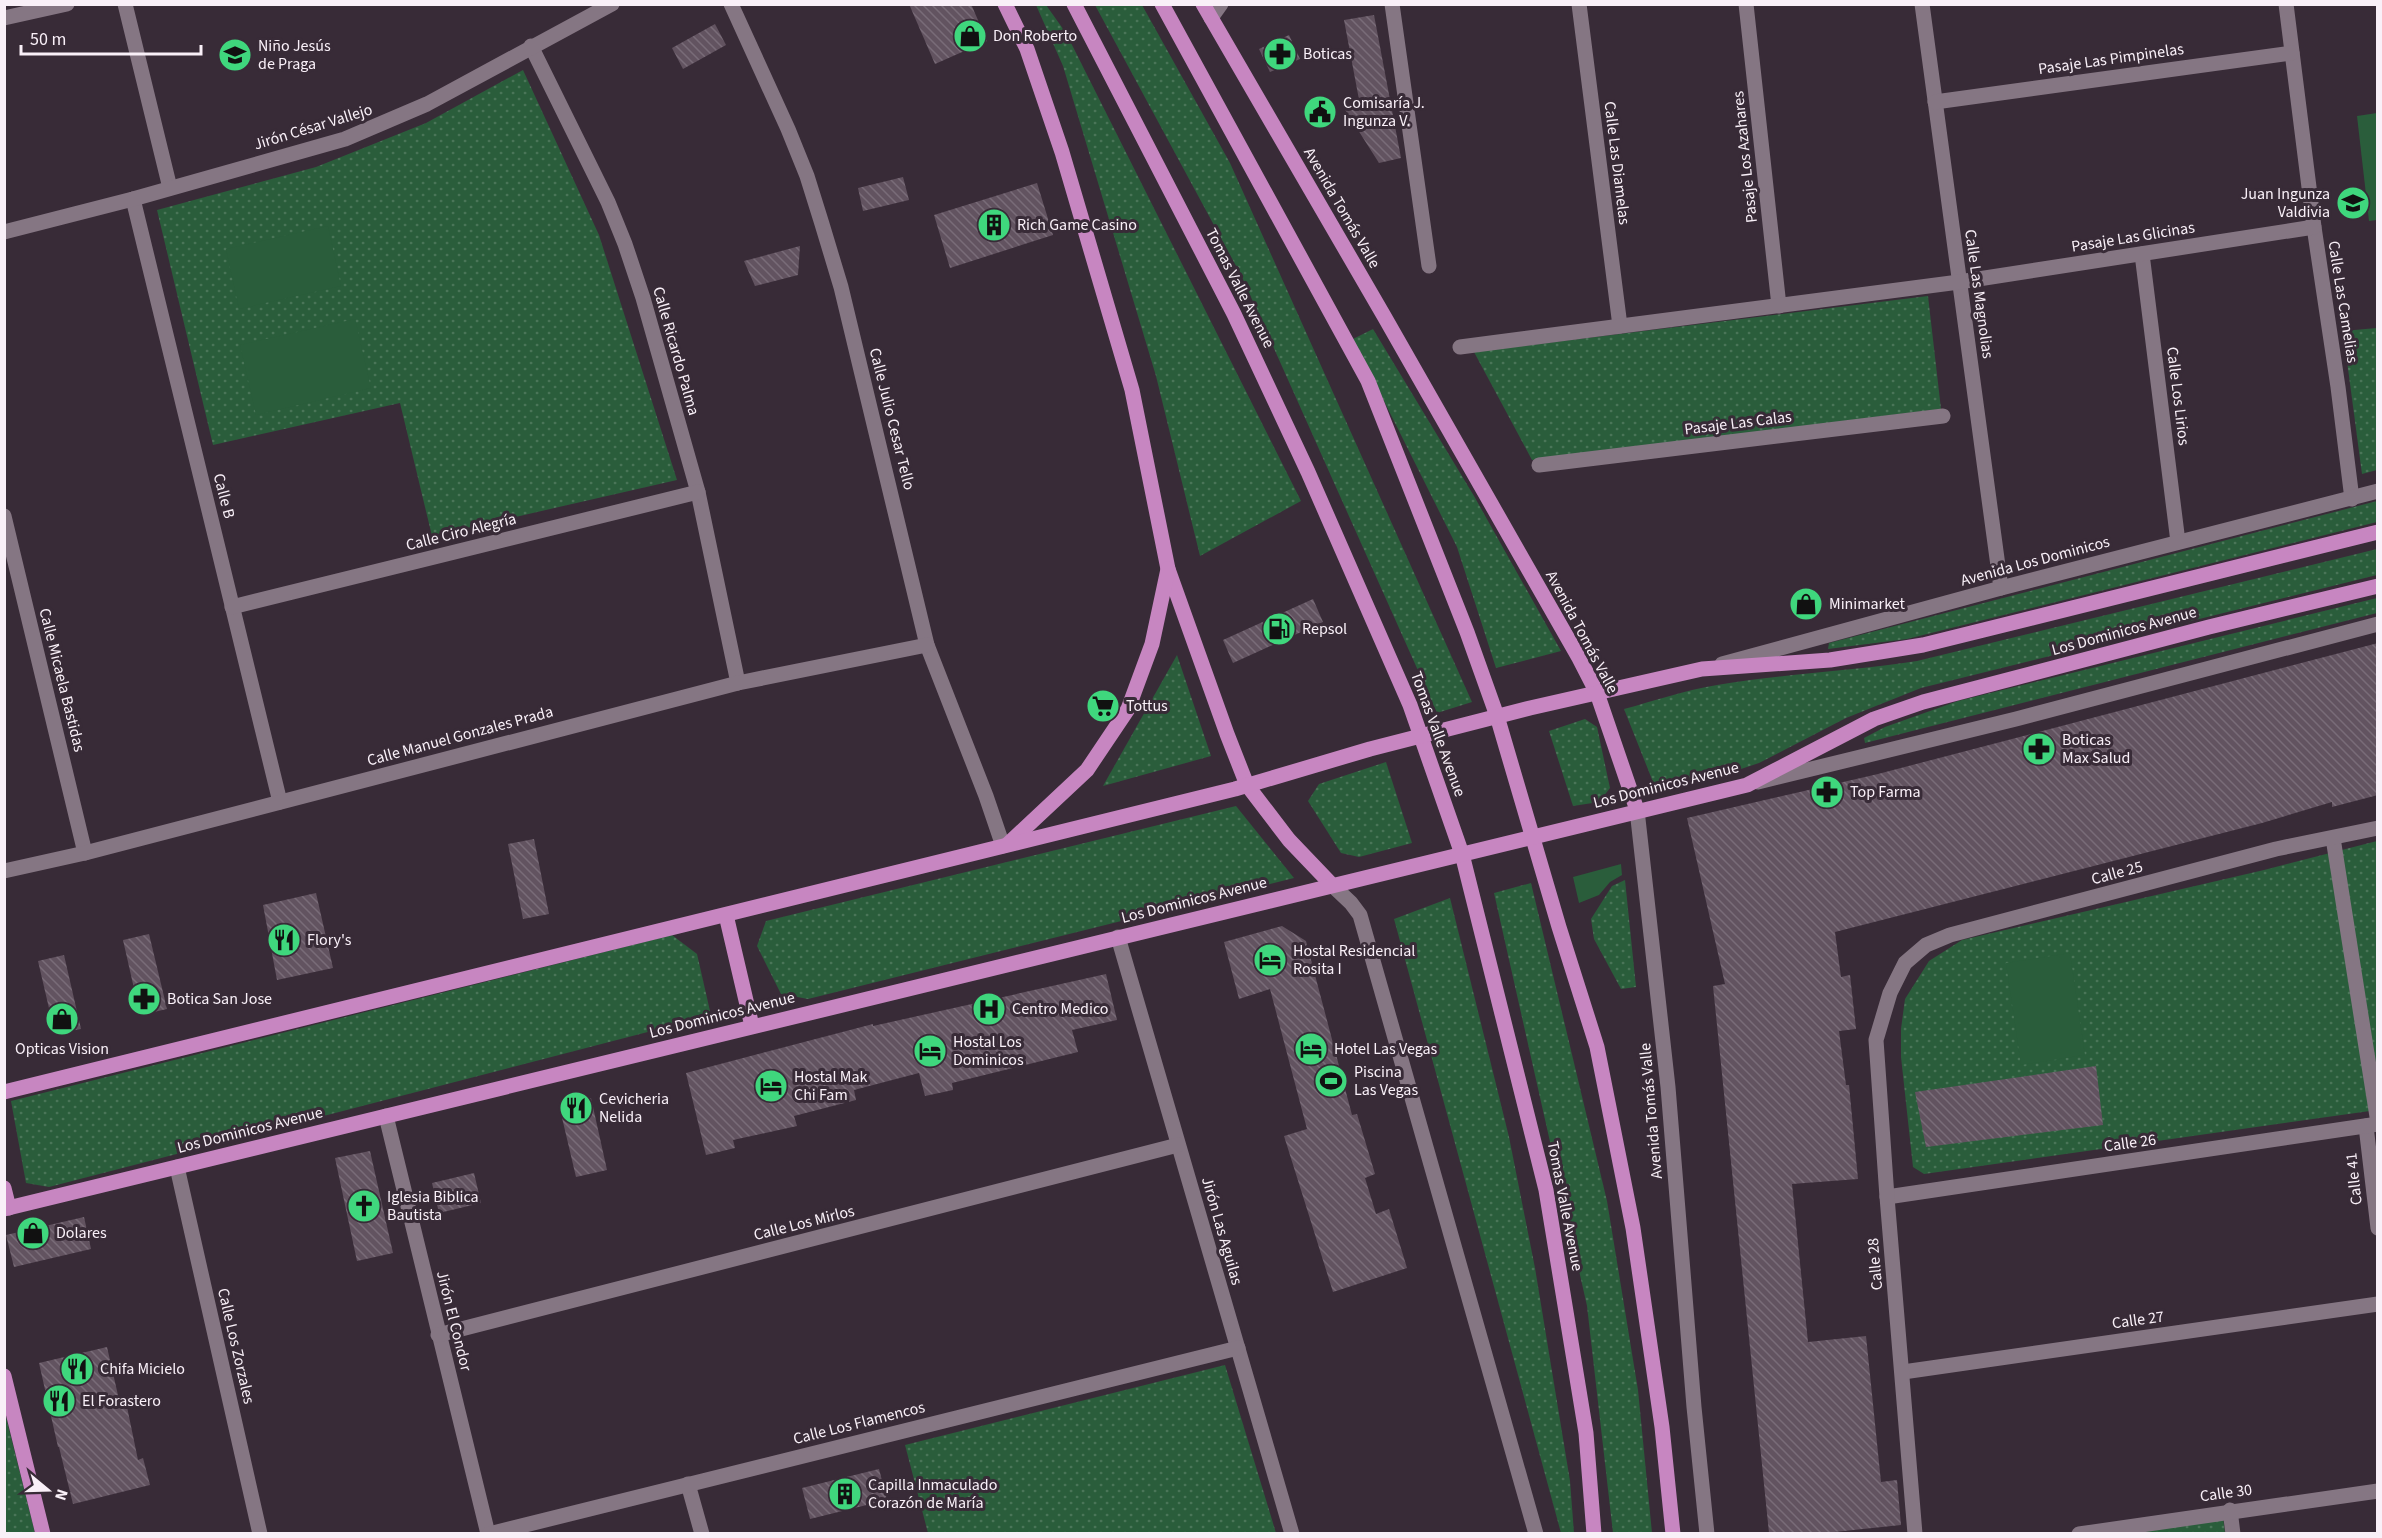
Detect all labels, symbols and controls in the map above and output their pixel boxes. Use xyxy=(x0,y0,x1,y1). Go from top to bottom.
scale bar xyxy=(21,18,201,56)
shop icon: Don Roberto xyxy=(952,18,988,54)
place label: Don Roberto xyxy=(993,25,1077,47)
text: 50 m xyxy=(30,27,66,52)
place label: Niño Jesús de Praga xyxy=(258,35,331,75)
pharmacy icon: Boticas xyxy=(1262,36,1298,72)
school or university icon: Niño Jesús de Praga xyxy=(217,37,253,73)
street label: Pasaje Las Pimpinelas xyxy=(2037,38,2185,80)
place label: Boticas xyxy=(1303,43,1352,65)
street label: Pasaje Los Azahares xyxy=(1727,90,1763,224)
place label: Comisaría J. Ingunza V. xyxy=(1343,92,1425,132)
public building icon: Comisaría J. Ingunza V. xyxy=(1302,94,1338,130)
street label: Jirón César Vallejo xyxy=(251,99,375,155)
street label: Calle Las Diamelas xyxy=(1599,100,1636,226)
street label: Avenida Tomás Valle xyxy=(1298,144,1386,273)
place label: Juan Ingunza Valdivia xyxy=(2241,183,2330,223)
school or university icon: Juan Ingunza Valdivia xyxy=(2335,185,2371,221)
building icon: Rich Game Casino xyxy=(976,207,1012,243)
place label: Rich Game Casino xyxy=(1017,214,1137,236)
street label: Pasaje Las Glicinas xyxy=(2070,216,2197,258)
street label: Tomas Valle Avenue xyxy=(1200,224,1280,352)
street label: Calle Las Magnolias xyxy=(1959,228,1999,360)
street label: Calle Las Camelias xyxy=(2322,239,2364,365)
street label: Calle Ricardo Palma xyxy=(647,284,705,418)
street label: Calle Los Lirios xyxy=(2161,345,2195,447)
street label: Calle Julio Cesar Tello xyxy=(864,346,920,492)
street label: Pasaje Las Calas xyxy=(1683,405,1793,441)
street label: Calle B xyxy=(208,471,240,521)
street label: Calle Ciro Alegría xyxy=(404,508,518,556)
street label: Avenida Los Dominicos xyxy=(1958,530,2112,591)
street label: Avenida Tomás Valle xyxy=(1540,567,1624,697)
shop icon: Minimarket xyxy=(1788,586,1824,622)
place label: Minimarket xyxy=(1829,593,1906,615)
street label: Los Dominicos Avenue xyxy=(2049,601,2199,661)
street label: Calle Micaela Bastidas xyxy=(33,606,91,754)
fuel station icon: Repsol xyxy=(1261,611,1297,647)
place label: Repsol xyxy=(1302,618,1347,640)
street label: Tomas Valle Avenue xyxy=(1405,668,1471,800)
supermarket icon: Tottus xyxy=(1085,688,1121,724)
place label: Tottus xyxy=(1126,695,1168,717)
street label: Calle Manuel Gonzales Prada xyxy=(365,701,555,771)
place label: Boticas Max Salud xyxy=(2062,729,2130,769)
pharmacy icon: Boticas Max Salud xyxy=(2021,731,2057,767)
street label: Los Dominicos Avenue xyxy=(1591,756,1741,814)
pharmacy icon: Top Farma xyxy=(1809,774,1845,810)
place label: Top Farma xyxy=(1850,781,1921,803)
street label: Calle 25 xyxy=(2089,856,2145,890)
street label: Los Dominicos Avenue xyxy=(1119,871,1269,929)
restaurant icon: Flory's xyxy=(266,922,302,958)
place label: Flory's xyxy=(307,929,352,951)
place label: Hostal Residencial Rosita I xyxy=(1293,940,1415,980)
hotel icon: Hostal Residencial Rosita I xyxy=(1252,942,1288,978)
pharmacy icon: Botica San Jose xyxy=(126,981,162,1017)
street label: Los Dominicos Avenue xyxy=(647,986,797,1044)
place label: Botica San Jose xyxy=(167,988,272,1010)
hospital icon: Centro Medico xyxy=(971,991,1007,1027)
place label: Centro Medico xyxy=(1012,998,1109,1020)
shop icon: Opticas Vision xyxy=(44,1001,80,1037)
place label: Hostal Los Dominicos xyxy=(953,1031,1024,1071)
hotel icon: Hotel Las Vegas xyxy=(1293,1031,1329,1067)
hotel icon: Hostal Los Dominicos xyxy=(912,1033,948,1069)
place label: Opticas Vision xyxy=(15,1038,109,1060)
place label: Hotel Las Vegas xyxy=(1334,1038,1438,1060)
street label: Avenida Tomás Valle xyxy=(1634,1042,1668,1180)
place label: Piscina Las Vegas xyxy=(1354,1061,1418,1101)
sports icon: Piscina Las Vegas xyxy=(1313,1063,1349,1099)
place label: Hostal Mak Chi Fam xyxy=(794,1066,868,1106)
hotel icon: Hostal Mak Chi Fam xyxy=(753,1068,789,1104)
place label: Cevicheria Nelida xyxy=(599,1088,669,1128)
restaurant icon: Cevicheria Nelida xyxy=(558,1090,594,1126)
street label: Los Dominicos Avenue xyxy=(175,1101,325,1159)
street label: Calle 26 xyxy=(2103,1128,2158,1158)
street label: Tomas Valle Avenue xyxy=(1542,1139,1588,1273)
street label: Calle 41 xyxy=(2340,1152,2368,1206)
street label: Jirón Las Aguilas xyxy=(1196,1174,1248,1288)
place label: Iglesia Biblica Bautista xyxy=(387,1186,479,1226)
church icon: Iglesia Biblica Bautista xyxy=(346,1188,382,1224)
street label: Calle Los Mirlos xyxy=(751,1200,857,1246)
shop icon: Dolares xyxy=(15,1215,51,1251)
place label: Dolares xyxy=(56,1222,107,1244)
street label: Calle 28 xyxy=(1862,1237,1888,1291)
street label: Jirón El Condor xyxy=(431,1268,477,1374)
street label: Calle Los Zorzales xyxy=(212,1286,260,1406)
street label: Calle 27 xyxy=(2111,1305,2166,1335)
restaurant icon: Chifa Micielo xyxy=(59,1351,95,1387)
place label: Chifa Micielo xyxy=(100,1358,185,1380)
restaurant icon: El Forastero xyxy=(41,1383,77,1419)
place label: El Forastero xyxy=(82,1390,161,1412)
street label: Calle Los Flamencos xyxy=(791,1396,927,1450)
north arrow xyxy=(18,1460,78,1520)
place label: Capilla Inmaculado Corazón de María xyxy=(868,1474,997,1514)
building icon: Capilla Inmaculado Corazón de María xyxy=(827,1476,863,1512)
street label: Calle 30 xyxy=(2199,1478,2254,1508)
text: N xyxy=(49,1486,73,1503)

